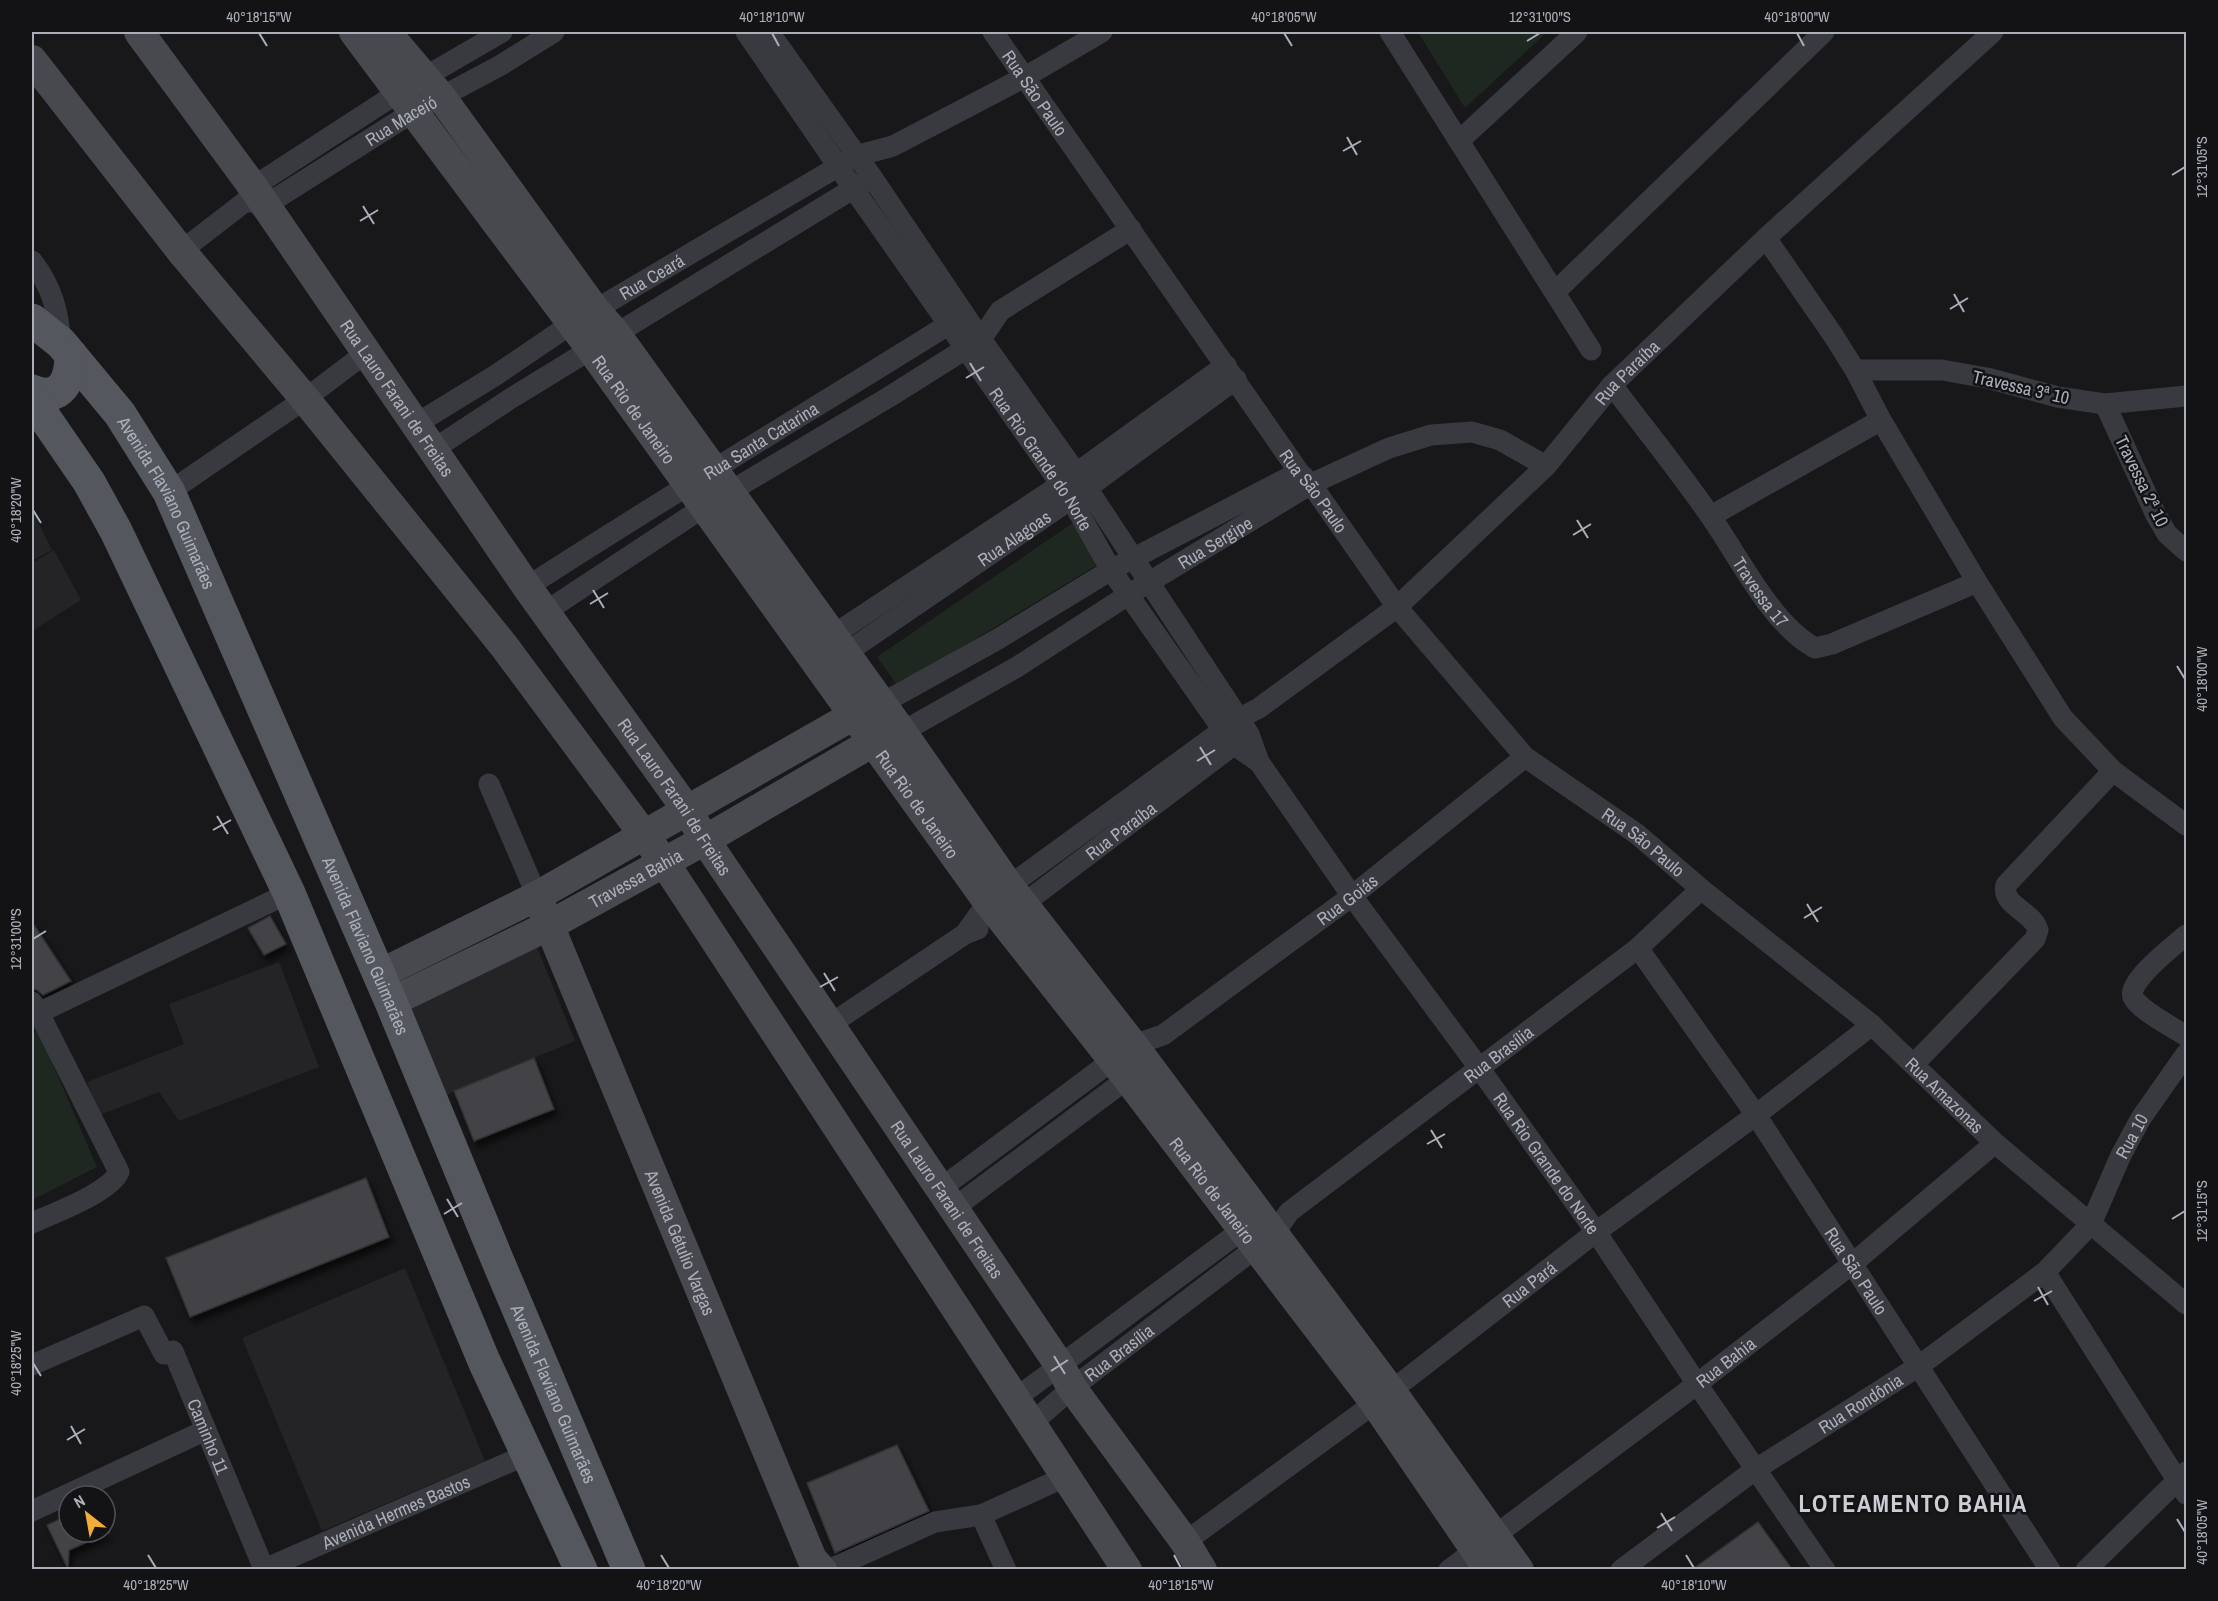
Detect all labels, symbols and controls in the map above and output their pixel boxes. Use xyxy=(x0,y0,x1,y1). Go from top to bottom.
text: 40°18'15"W xyxy=(226,6,292,27)
text: 40°18'10"W xyxy=(739,6,805,27)
text: 40°18'05"W xyxy=(1251,6,1317,27)
text: 12°31'00"S xyxy=(1509,6,1571,27)
text: 40°18'00"W xyxy=(1764,6,1830,27)
street label: Rua São Paulo xyxy=(997,45,1074,141)
street label: Rua Maceió xyxy=(360,89,441,152)
text: 12°31'05"S xyxy=(2191,136,2212,198)
street label: Rua Ceará xyxy=(614,248,689,305)
street label: Rua Lauro Farani de Freitas xyxy=(335,314,460,482)
street label: Rua Paraíba xyxy=(1588,334,1665,410)
street label: Rua Rio de Janeiro xyxy=(587,350,682,469)
street label: Travessa 3ª 10 xyxy=(1970,364,2072,410)
street label: Rua Rio Grande do Norte xyxy=(984,382,1099,535)
street label: Rua Santa Catarina xyxy=(699,396,823,485)
street label: Avenida Flaviano Guimarães xyxy=(111,410,222,593)
street label: Travessa 2ª 10 xyxy=(2109,431,2175,531)
street label: Rua São Paulo xyxy=(1274,444,1354,538)
text: 40°18'20"W xyxy=(5,477,26,543)
street label: Rua Alagoas xyxy=(972,504,1056,572)
street label: Rua Sergipe xyxy=(1173,510,1257,575)
street label: Travessa 17 xyxy=(1727,552,1794,633)
text: 40°18'00"W xyxy=(2191,646,2212,712)
street label: Rua Lauro Farani de Freitas xyxy=(612,713,738,880)
street label: Rua Rio de Janeiro xyxy=(870,745,965,863)
street label: Rua Paraíba xyxy=(1080,795,1161,865)
street label: Rua São Paulo xyxy=(1597,801,1690,882)
street label: Travessa Bahia xyxy=(584,842,686,914)
street label: Avenida Flaviano Guimarães xyxy=(316,852,416,1038)
street label: Rua Goiás xyxy=(1311,868,1383,931)
text: 12°31'00"S xyxy=(5,908,26,970)
street label: Rua Brasília xyxy=(1458,1019,1538,1088)
street label: Rua Amazonas xyxy=(1900,1051,1990,1139)
street label: Rua Rio Grande do Norte xyxy=(1488,1087,1606,1239)
street label: Rua 10 xyxy=(2109,1109,2154,1163)
street label: Rua Lauro Farani de Freitas xyxy=(885,1115,1010,1283)
street label: Rua Rio de Janeiro xyxy=(1164,1132,1262,1249)
street label: Avenida Gétulio Vargas xyxy=(639,1165,722,1319)
text: 12°31'15"S xyxy=(2191,1180,2212,1242)
street label: Rua São Paulo xyxy=(1819,1222,1894,1319)
street label: Rua Pará xyxy=(1497,1255,1561,1313)
street label: Avenida Flaviano Guimarães xyxy=(505,1300,603,1487)
street label: Rua Brasília xyxy=(1079,1318,1159,1387)
text: 40°18'25"W xyxy=(5,1330,26,1396)
street label: Rua Bahia xyxy=(1690,1331,1761,1393)
street label: Rua Rondônia xyxy=(1813,1367,1907,1439)
street label: Caminho 11 xyxy=(182,1395,236,1478)
street label: Avenida Hermes Bastos xyxy=(317,1468,474,1555)
north arrow xyxy=(57,1484,117,1544)
district label: LOTEAMENTO BAHIA xyxy=(1798,1487,2028,1519)
text: N xyxy=(70,1489,89,1513)
text: 40°18'05"W xyxy=(2191,1499,2212,1565)
text: 40°18'25"W xyxy=(123,1574,189,1595)
text: 40°18'20"W xyxy=(636,1574,702,1595)
text: 40°18'15"W xyxy=(1148,1574,1214,1595)
text: 40°18'10"W xyxy=(1661,1574,1727,1595)

